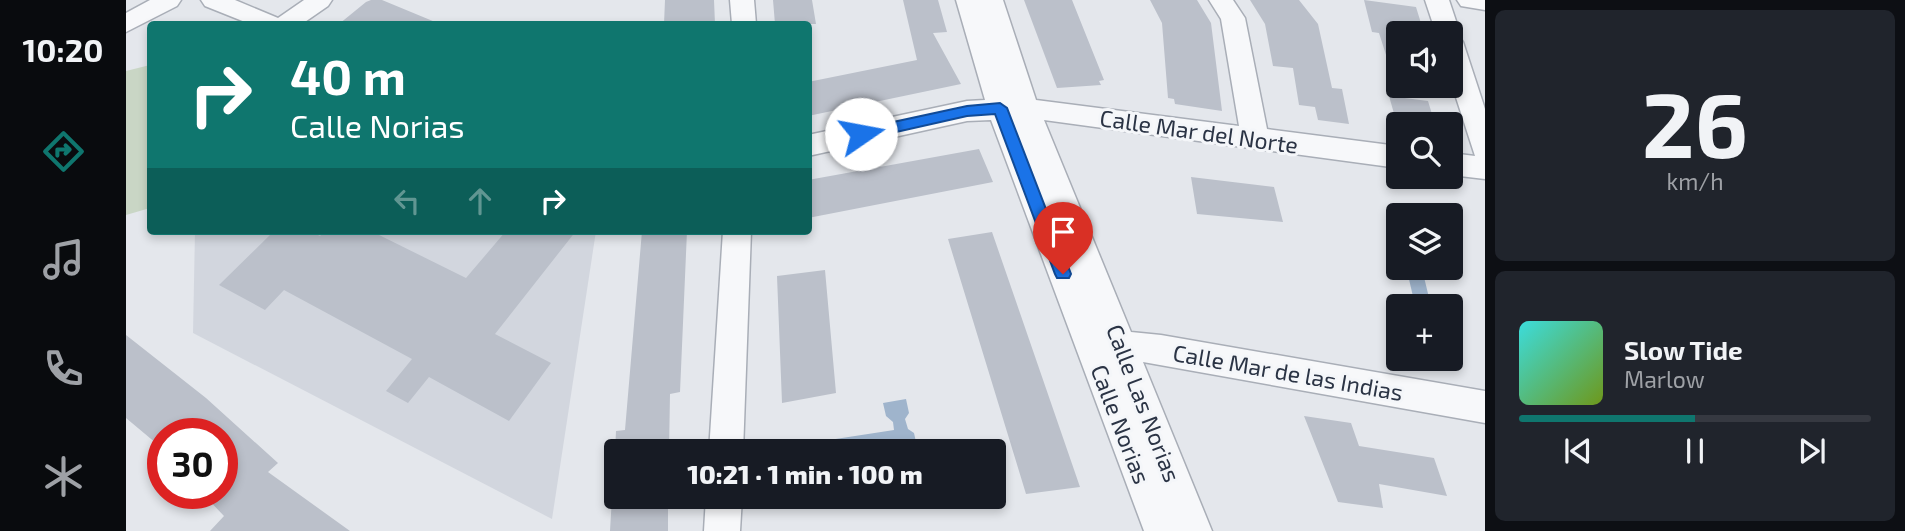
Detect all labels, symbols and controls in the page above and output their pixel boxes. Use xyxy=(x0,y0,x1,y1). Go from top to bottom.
map controls xyxy=(1386,21,1463,371)
button: sound xyxy=(1386,21,1463,98)
text: 10:20 xyxy=(22,30,104,68)
text: 40 m xyxy=(290,46,406,105)
icon: right xyxy=(175,49,266,140)
text: 26 xyxy=(1642,67,1748,176)
position arrow xyxy=(824,97,898,171)
street label: Calle Mar del Norte xyxy=(1098,103,1300,159)
text: Calle Norias xyxy=(290,106,464,144)
button: search xyxy=(1386,112,1463,189)
icon: directions xyxy=(39,127,88,176)
text: km/h xyxy=(1666,167,1724,195)
icon: left xyxy=(388,182,426,220)
icon: ahead xyxy=(461,182,499,220)
icon: right xyxy=(534,182,572,220)
pin xyxy=(1033,202,1093,274)
button: layers xyxy=(1386,203,1463,280)
icon: arrive xyxy=(1044,213,1082,251)
icon: music xyxy=(39,235,88,284)
button: + xyxy=(1386,294,1463,371)
street label: Calle Las Norias xyxy=(1101,320,1187,486)
text: Slow Tide xyxy=(1624,334,1743,365)
street label: Calle Mar de las Indias xyxy=(1171,338,1405,406)
icon: phone xyxy=(39,344,88,393)
street label: Calle Norias xyxy=(1085,360,1157,488)
text: Marlow xyxy=(1624,365,1705,393)
speed limit sign: 30 xyxy=(147,418,238,509)
icon: previous xyxy=(1559,432,1597,470)
icon: pause xyxy=(1676,432,1714,470)
icon: next xyxy=(1793,432,1831,470)
icon: climate xyxy=(39,452,88,501)
text: 10:21 · 1 min · 100 m xyxy=(687,458,923,489)

